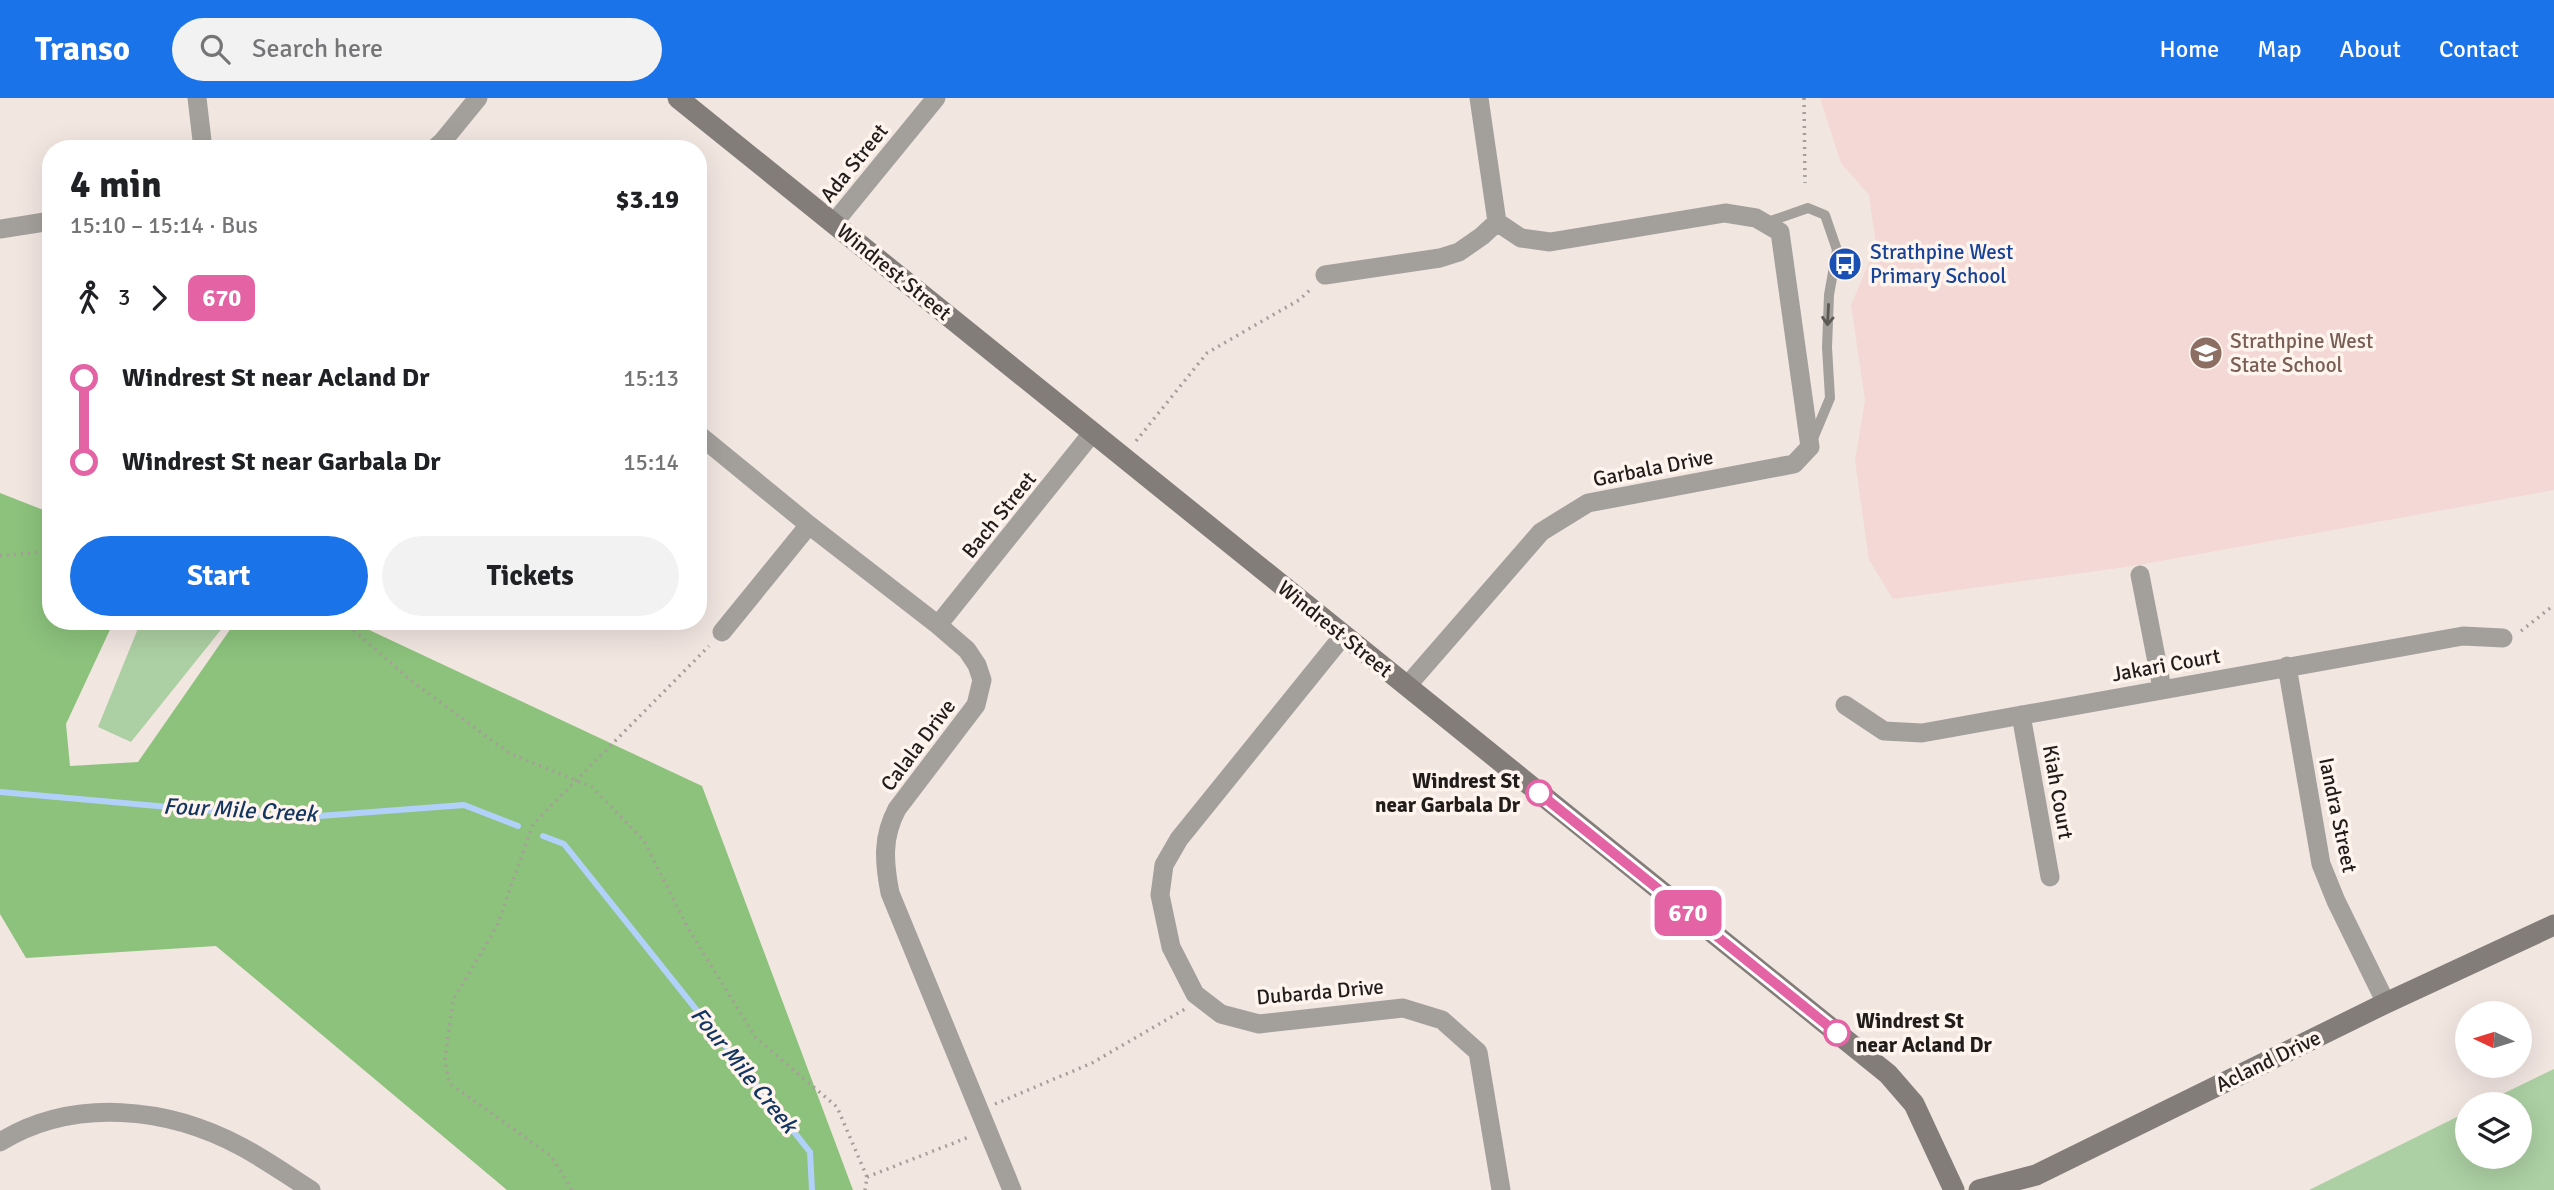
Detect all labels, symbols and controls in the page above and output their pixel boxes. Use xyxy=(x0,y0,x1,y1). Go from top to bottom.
search box xyxy=(172,18,662,81)
text: Transo xyxy=(35,29,130,70)
icon: search xyxy=(196,30,234,68)
text: Search here xyxy=(252,33,383,65)
text: Home xyxy=(2159,34,2219,64)
text: Map xyxy=(2257,34,2302,64)
text: About xyxy=(2340,34,2401,64)
text: Contact xyxy=(2439,34,2519,64)
street label: Ada Street xyxy=(814,118,894,208)
text: 4 min xyxy=(70,161,162,208)
text: $3.19 xyxy=(615,184,679,216)
text: 15:10 – 15:14 · Bus xyxy=(70,211,258,240)
street label: Windrest Street xyxy=(831,218,957,326)
place label: Strathpine West Primary School xyxy=(1870,239,2013,289)
bus stop icon: Strathpine West Primary School xyxy=(1826,245,1864,283)
icon: walk xyxy=(70,279,108,317)
icon: forward xyxy=(140,279,178,317)
text: 3 xyxy=(118,283,130,312)
text: 670 xyxy=(202,283,241,313)
one-way arrow xyxy=(1822,303,1835,326)
place label: Strathpine West State School xyxy=(2230,328,2373,378)
school or university icon: Strathpine West State School xyxy=(2187,334,2225,372)
text: Windrest St near Acland Dr xyxy=(122,362,430,394)
text: 15:13 xyxy=(623,364,679,393)
street label: Garbala Drive xyxy=(1591,444,1715,492)
text: Windrest St near Garbala Dr xyxy=(122,446,441,478)
text: 15:14 xyxy=(623,448,679,477)
street label: Bach Street xyxy=(956,466,1042,564)
button: Start xyxy=(70,536,368,616)
button: Tickets xyxy=(382,536,679,616)
street label: Windrest Street xyxy=(1272,575,1398,683)
street label: Jakari Court xyxy=(2110,643,2222,687)
street label: Calala Drive xyxy=(875,694,961,796)
street label: Kiah Court xyxy=(2037,743,2079,841)
street label: Iandra Street xyxy=(2313,755,2363,875)
place label: Windrest St near Garbala Dr xyxy=(1375,768,1521,818)
marker: Windrest St near Garbala Dr xyxy=(1526,780,1552,806)
water label: Four Mile Creek xyxy=(162,791,320,829)
line badge: 670 xyxy=(1648,890,1728,936)
text: 670 xyxy=(1669,898,1707,928)
street label: Dubarda Drive xyxy=(1255,973,1385,1011)
water label: Four Mile Creek xyxy=(684,1001,805,1141)
north arrow xyxy=(2455,1001,2532,1078)
map controls xyxy=(2455,1001,2532,1169)
place label: Windrest St near Acland Dr xyxy=(1856,1008,1993,1058)
marker: Windrest St near Acland Dr xyxy=(1824,1020,1850,1046)
street label: Acland Drive xyxy=(2211,1024,2325,1098)
button: layers xyxy=(2455,1092,2532,1169)

